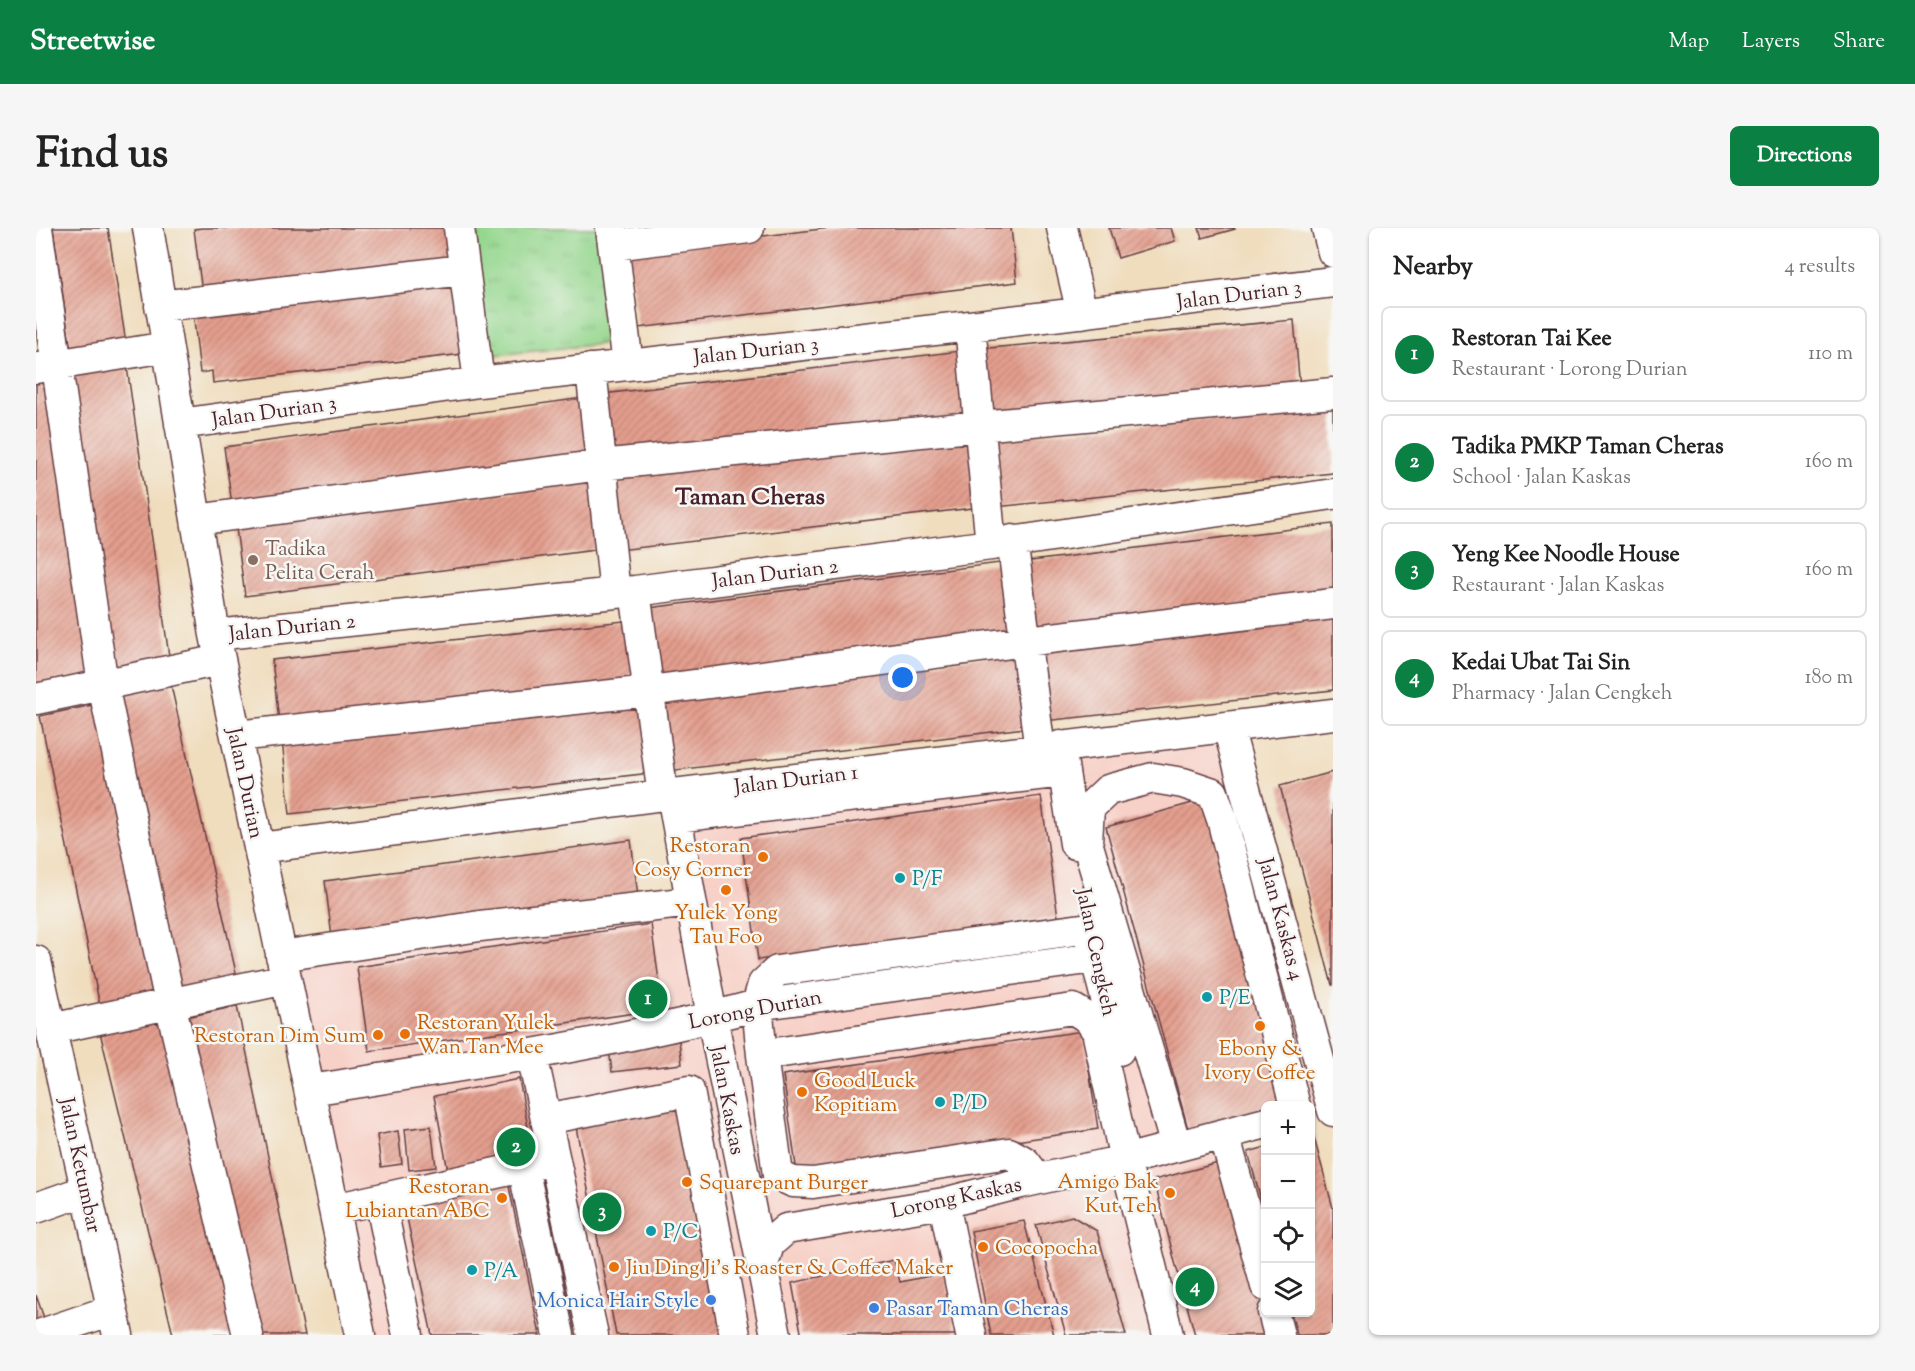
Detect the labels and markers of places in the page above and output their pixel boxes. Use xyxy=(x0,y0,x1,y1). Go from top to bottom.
place label: Tadika Pelita Cerah xyxy=(265,535,375,589)
marker: Tadika Pelita Cerah xyxy=(246,553,260,567)
place label: Restoran Cosy Corner xyxy=(634,832,751,886)
marker: Restoran Cosy Corner xyxy=(756,850,770,864)
place label: P/F xyxy=(912,865,943,895)
marker: P/F xyxy=(893,871,907,885)
marker: Yulek Yong Tau Foo xyxy=(719,883,733,897)
place label: Yulek Yong Tau Foo xyxy=(674,899,778,953)
pin: 1 xyxy=(628,976,668,1022)
place label: P/E xyxy=(1219,984,1251,1014)
marker: P/E xyxy=(1200,990,1214,1004)
place label: Restoran Yulek Wan Tan Mee xyxy=(417,1009,556,1063)
marker: Ebony & Ivory Coffee xyxy=(1253,1019,1267,1033)
place label: Restoran Dim Sum xyxy=(194,1022,366,1052)
marker: Restoran Yulek Wan Tan Mee xyxy=(398,1027,412,1041)
marker: Restoran Dim Sum xyxy=(371,1028,385,1042)
place label: Ebony & Ivory Coffee xyxy=(1204,1035,1316,1089)
place label: Good Luck Kopitiam xyxy=(814,1067,917,1121)
marker: Good Luck Kopitiam xyxy=(795,1085,809,1099)
place label: P/D xyxy=(952,1089,988,1119)
marker: P/D xyxy=(933,1095,947,1109)
pin: 2 xyxy=(496,1124,536,1170)
place label: Amigo Bak Kut Teh xyxy=(1057,1168,1159,1222)
place label: Squarepant Burger xyxy=(699,1169,868,1199)
place label: Restoran Lubiantan ABC xyxy=(345,1173,490,1227)
marker: Squarepant Burger xyxy=(680,1175,694,1189)
marker: Amigo Bak Kut Teh xyxy=(1163,1186,1177,1200)
pin: 3 xyxy=(582,1190,622,1234)
marker: Restoran Lubiantan ABC xyxy=(495,1191,509,1205)
place label: P/C xyxy=(663,1218,698,1248)
marker: P/C xyxy=(644,1224,658,1238)
place label: Cocopocha xyxy=(995,1234,1098,1264)
marker: Cocopocha xyxy=(976,1240,990,1254)
place label: Jiu Ding Ji's Roaster & Coffee Maker xyxy=(625,1254,953,1284)
place label: P/A xyxy=(484,1257,518,1287)
marker: Jiu Ding Ji's Roaster & Coffee Maker xyxy=(607,1260,621,1274)
marker: P/A xyxy=(465,1263,479,1277)
pin: 4 xyxy=(1176,1264,1214,1310)
place label: Monica Hair Style xyxy=(537,1287,699,1317)
marker: Monica Hair Style xyxy=(704,1293,718,1307)
place label: Pasar Taman Cheras xyxy=(886,1295,1068,1325)
marker: Pasar Taman Cheras xyxy=(867,1301,881,1315)

